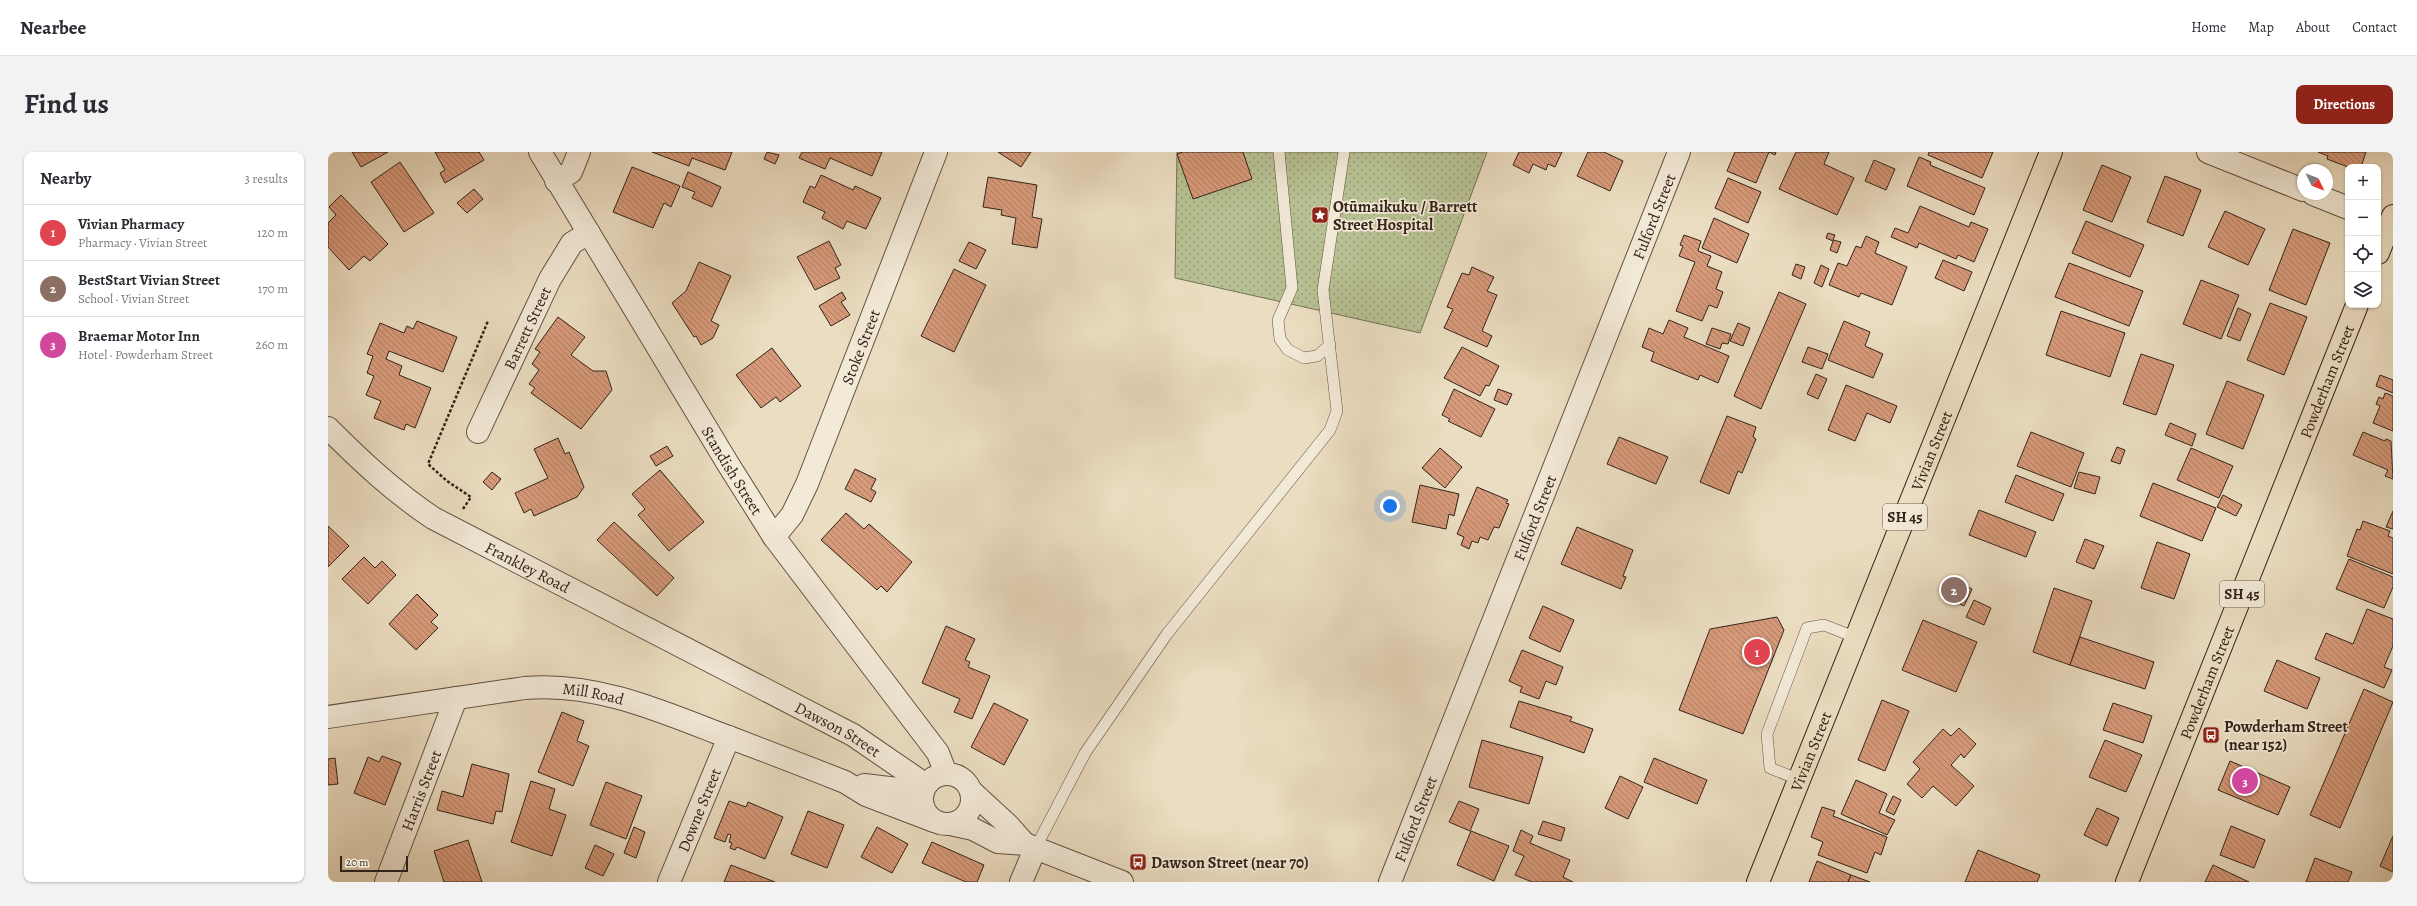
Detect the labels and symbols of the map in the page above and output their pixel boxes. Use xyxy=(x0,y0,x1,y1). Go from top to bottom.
north arrow xyxy=(2297,164,2333,200)
street label: Fulford Street xyxy=(1628,170,1681,263)
place label: Otūmaikuku / Barrett Street Hospital xyxy=(1333,196,1478,236)
place icon: Otūmaikuku / Barrett Street Hospital xyxy=(1310,205,1330,225)
street label: Barrett Street xyxy=(499,283,557,374)
street label: Stoke Street xyxy=(837,306,886,388)
street label: Powderham Street xyxy=(2295,322,2360,442)
street label: Vivian Street xyxy=(1906,408,1958,495)
street label: Standish Street xyxy=(696,422,767,520)
street label: Fulford Street xyxy=(1508,472,1562,564)
your location xyxy=(1380,496,1400,516)
road number: SH 45 xyxy=(1883,504,1927,530)
street label: Frankley Road xyxy=(481,537,574,599)
pin: 2 xyxy=(1941,575,1967,605)
road number: SH 45 xyxy=(2220,581,2264,607)
street label: Powderham Street xyxy=(2175,623,2240,743)
pin: 1 xyxy=(1744,637,1770,667)
street label: Mill Road xyxy=(562,678,627,711)
street label: Dawson Street xyxy=(791,697,885,763)
street label: Vivian Street xyxy=(1785,708,1837,796)
place label: Powderham Street (near 152) xyxy=(2224,716,2348,756)
bus stop icon: Powderham Street (near 152) xyxy=(2201,725,2221,745)
street label: Harris Street xyxy=(396,747,447,834)
street label: Downe Street xyxy=(673,765,727,856)
pin: 3 xyxy=(2232,766,2258,796)
street label: Fulford Street xyxy=(1389,773,1443,865)
bus stop icon: Dawson Street (near 70) xyxy=(1128,852,1148,872)
place label: Dawson Street (near 70) xyxy=(1151,852,1309,874)
scale bar xyxy=(340,854,408,873)

